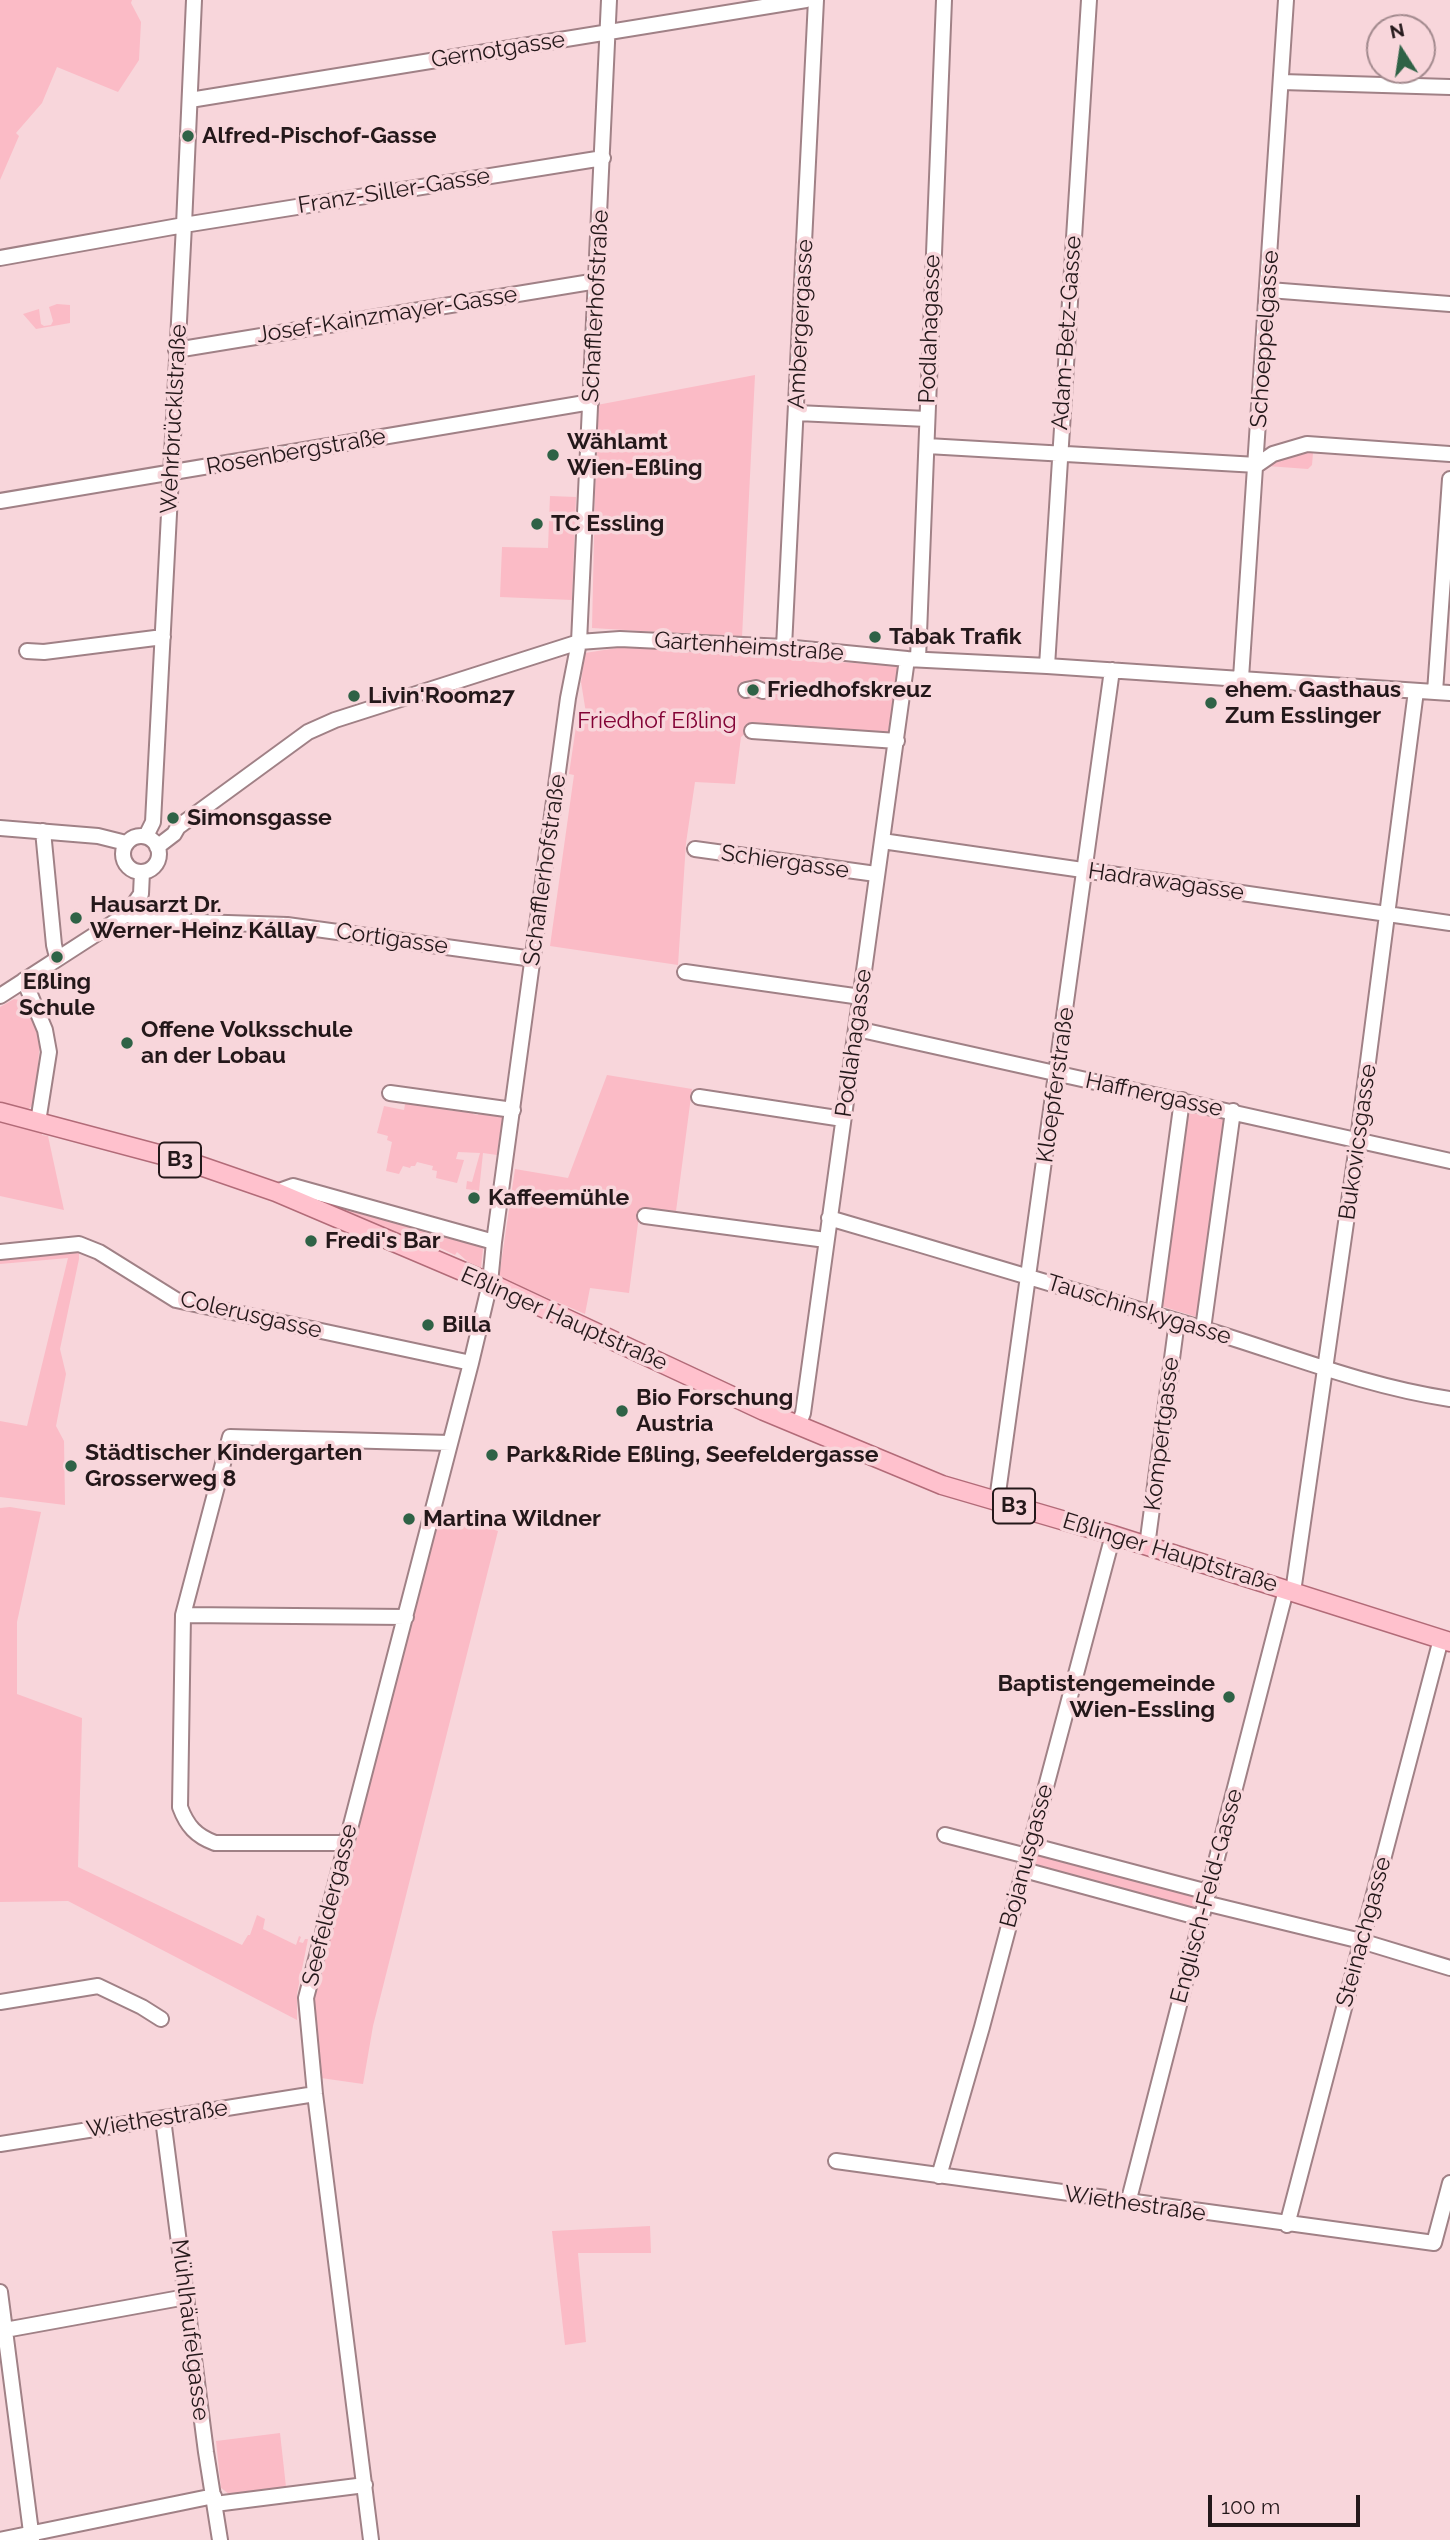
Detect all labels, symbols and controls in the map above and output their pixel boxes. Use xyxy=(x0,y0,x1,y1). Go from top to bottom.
north arrow xyxy=(1366,14,1436,84)
text: N xyxy=(1388,18,1406,43)
street label: Gernotgasse xyxy=(429,26,567,74)
place label: Alfred-Pischof-Gasse xyxy=(202,122,437,150)
marker: Alfred-Pischof-Gasse xyxy=(180,128,196,144)
street label: Franz-Siller-Gasse xyxy=(296,162,492,220)
street label: Schafflerhofstraße xyxy=(577,209,615,403)
street label: Adam-Betz-Gasse xyxy=(1046,235,1088,431)
street label: Ambergergasse xyxy=(783,238,819,410)
street label: Schoeppelgasse xyxy=(1245,249,1285,429)
street label: Podlahagasse xyxy=(914,254,946,404)
street label: Josef-Kainzmayer-Gasse xyxy=(255,281,519,349)
street label: Wehrbrücklstraße xyxy=(155,323,193,515)
street label: Rosenbergstraße xyxy=(204,423,388,481)
place label: Wählamt Wien-Eßling xyxy=(567,428,703,482)
marker: Wählamt Wien-Eßling xyxy=(545,447,561,463)
place label: TC Essling xyxy=(551,510,664,538)
marker: TC Essling xyxy=(529,516,545,532)
place label: Tabak Trafik xyxy=(889,623,1022,651)
street label: Gartenheimstraße xyxy=(653,627,845,667)
marker: Tabak Trafik xyxy=(867,629,883,645)
place label: Friedhofskreuz xyxy=(767,676,931,704)
place label: ehem. Gasthaus Zum Esslinger xyxy=(1225,676,1401,730)
place label: Livin'Room27 xyxy=(368,682,515,710)
marker: Friedhofskreuz xyxy=(745,682,761,698)
marker: Livin'Room27 xyxy=(346,688,362,704)
marker: ehem. Gasthaus Zum Esslinger xyxy=(1203,695,1219,711)
park label: Friedhof Eßling xyxy=(577,707,737,735)
street label: Schafflerhofstraße xyxy=(518,773,572,967)
place label: Simonsgasse xyxy=(187,804,332,832)
marker: Simonsgasse xyxy=(165,810,181,826)
street label: Schiergasse xyxy=(719,839,851,885)
street label: Hadrawagasse xyxy=(1086,857,1246,907)
place label: Hausarzt Dr. Werner-Heinz Kállay xyxy=(90,891,317,945)
marker: Hausarzt Dr. Werner-Heinz Kállay xyxy=(68,910,84,926)
street label: Cortigasse xyxy=(334,917,450,961)
marker: Eßling Schule xyxy=(49,949,65,965)
street label: Podlahagasse xyxy=(830,967,878,1119)
place label: Eßling Schule xyxy=(19,968,95,1022)
street label: Kloepferstraße xyxy=(1031,1006,1081,1164)
place label: Offene Volksschule an der Lobau xyxy=(141,1016,353,1070)
marker: Offene Volksschule an der Lobau xyxy=(119,1035,135,1051)
street label: Bukovicsgasse xyxy=(1333,1062,1383,1222)
street label: Haffnergasse xyxy=(1083,1067,1225,1123)
road number: B3 xyxy=(159,1142,201,1178)
place label: Kaffeemühle xyxy=(488,1184,629,1212)
marker: Kaffeemühle xyxy=(466,1190,482,1206)
place label: Fredi's Bar xyxy=(325,1227,441,1255)
marker: Fredi's Bar xyxy=(303,1233,319,1249)
street label: Eßlinger Hauptstraße xyxy=(456,1261,672,1377)
street label: Tauschinskygasse xyxy=(1044,1269,1234,1351)
street label: Colerusgasse xyxy=(177,1285,325,1345)
place label: Billa xyxy=(442,1311,491,1339)
marker: Billa xyxy=(420,1317,436,1333)
street label: Kompertgasse xyxy=(1139,1356,1185,1512)
place label: Bio Forschung Austria xyxy=(636,1384,793,1438)
marker: Bio Forschung Austria xyxy=(614,1403,630,1419)
place label: Städtischer Kindergarten Grosserweg 8 xyxy=(85,1439,362,1493)
place label: Park&Ride Eßling, Seefeldergasse xyxy=(506,1441,878,1469)
marker: Park&Ride Eßling, Seefeldergasse xyxy=(484,1447,500,1463)
marker: Städtischer Kindergarten Grosserweg 8 xyxy=(63,1458,79,1474)
road number: B3 xyxy=(993,1488,1035,1524)
place label: Martina Wildner xyxy=(423,1505,601,1533)
street label: Eßlinger Hauptstraße xyxy=(1059,1507,1281,1599)
marker: Martina Wildner xyxy=(401,1511,417,1527)
place label: Baptistengemeinde Wien-Essling xyxy=(997,1670,1215,1724)
marker: Baptistengemeinde Wien-Essling xyxy=(1221,1689,1237,1705)
street label: Bojanusgasse xyxy=(995,1781,1059,1931)
street label: Englisch-Feld-Gasse xyxy=(1165,1786,1249,2006)
street label: Seefeldergasse xyxy=(297,1821,363,1989)
street label: Steinachgasse xyxy=(1331,1854,1397,2010)
street label: Wiethestraße xyxy=(84,2094,230,2144)
street label: Wiethestraße xyxy=(1062,2180,1208,2228)
street label: Mühlhäufelgasse xyxy=(165,2238,215,2422)
scale bar xyxy=(1212,2480,1364,2524)
text: 100 m xyxy=(1221,2494,1280,2519)

